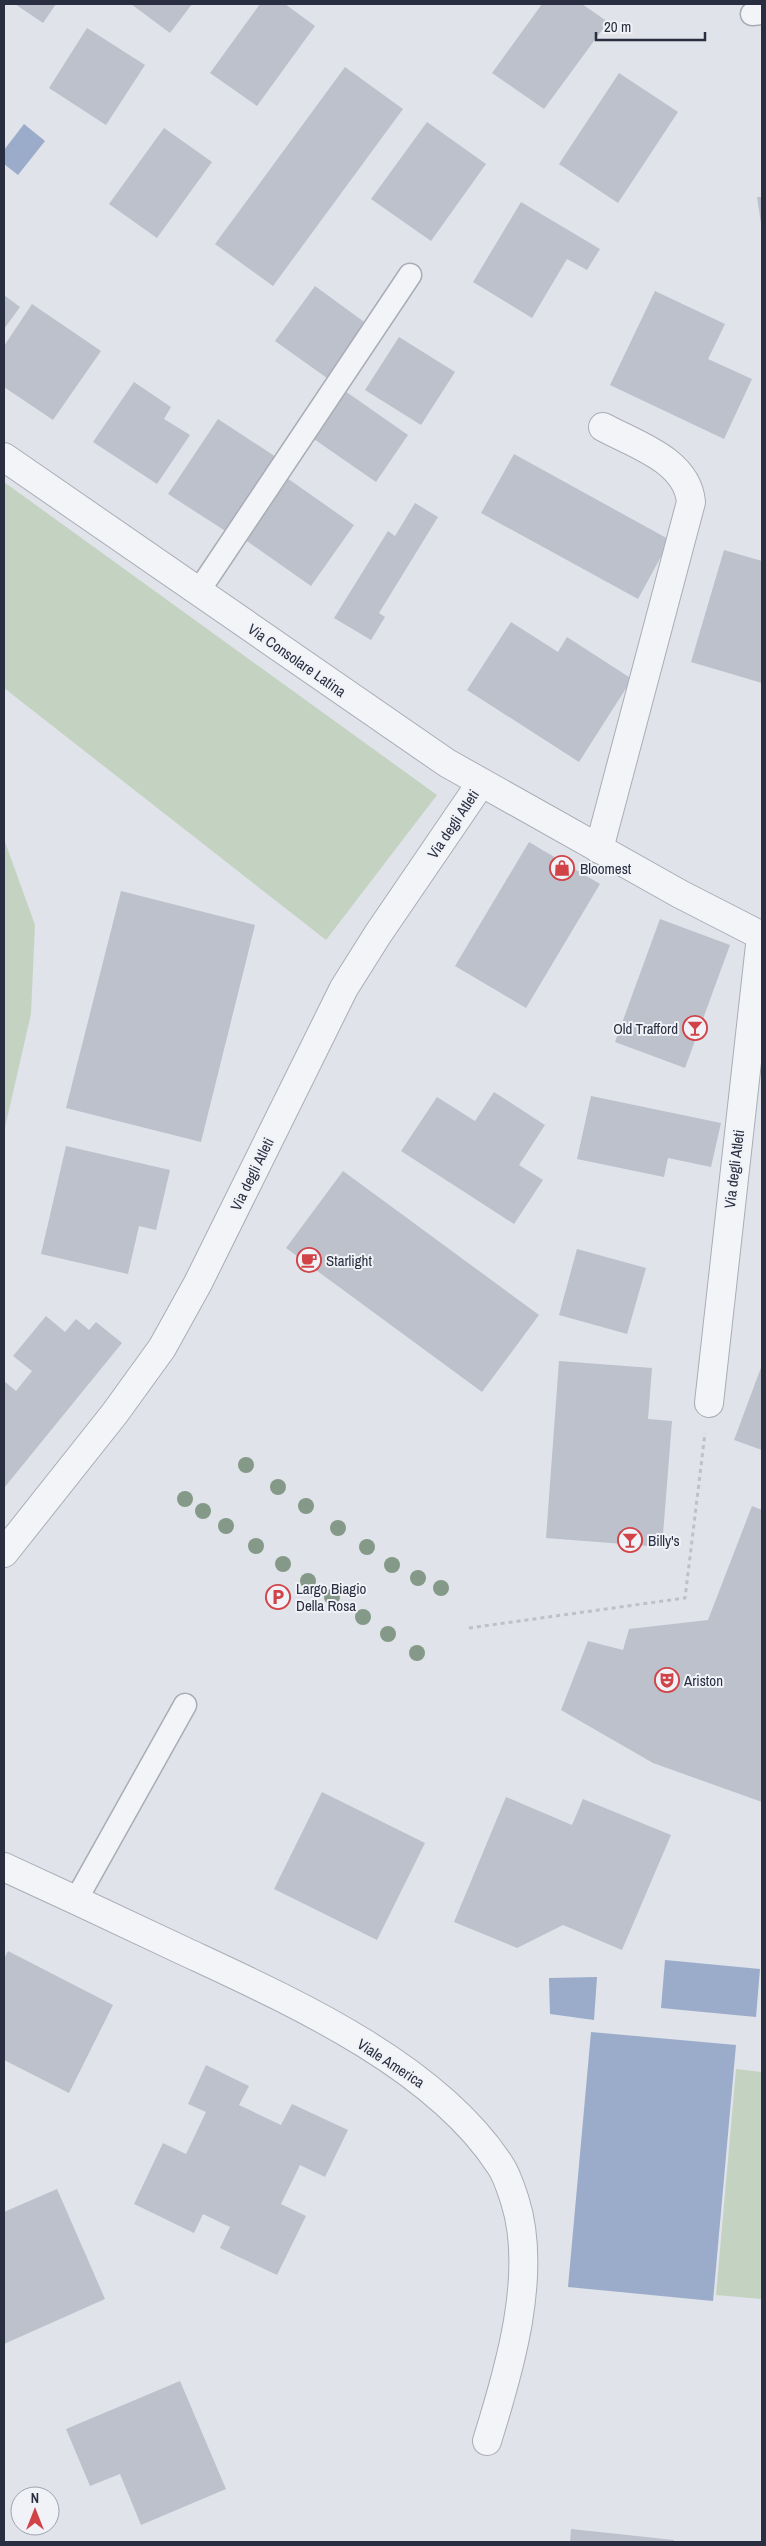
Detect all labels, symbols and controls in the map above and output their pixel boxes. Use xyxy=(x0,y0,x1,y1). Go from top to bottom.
scale bar xyxy=(596,10,705,42)
text: 20 m xyxy=(604,16,631,37)
street label: Via Consolare Latina xyxy=(244,618,350,702)
street label: Via degli Atleti xyxy=(422,785,484,863)
shop icon: Bloomest xyxy=(549,855,575,881)
place label: Bloomest xyxy=(580,858,632,879)
bar icon: Old Trafford xyxy=(682,1015,708,1041)
place label: Old Trafford xyxy=(613,1018,678,1039)
street label: Via degli Atleti xyxy=(719,1128,749,1210)
street label: Via degli Atleti xyxy=(225,1134,279,1214)
cafe icon: Starlight xyxy=(296,1247,322,1273)
place label: Starlight xyxy=(326,1250,372,1271)
bar icon: Billy's xyxy=(617,1527,643,1553)
place label: Billy's xyxy=(648,1530,680,1551)
place label: Largo Biagio Della Rosa xyxy=(296,1578,367,1616)
parking icon: Largo Biagio Della Rosa xyxy=(265,1584,291,1610)
theatre icon: Ariston xyxy=(654,1667,680,1693)
place label: Ariston xyxy=(683,1670,723,1691)
street label: Viale America xyxy=(353,2033,429,2093)
north arrow xyxy=(10,2486,60,2536)
text: N xyxy=(31,2489,39,2507)

